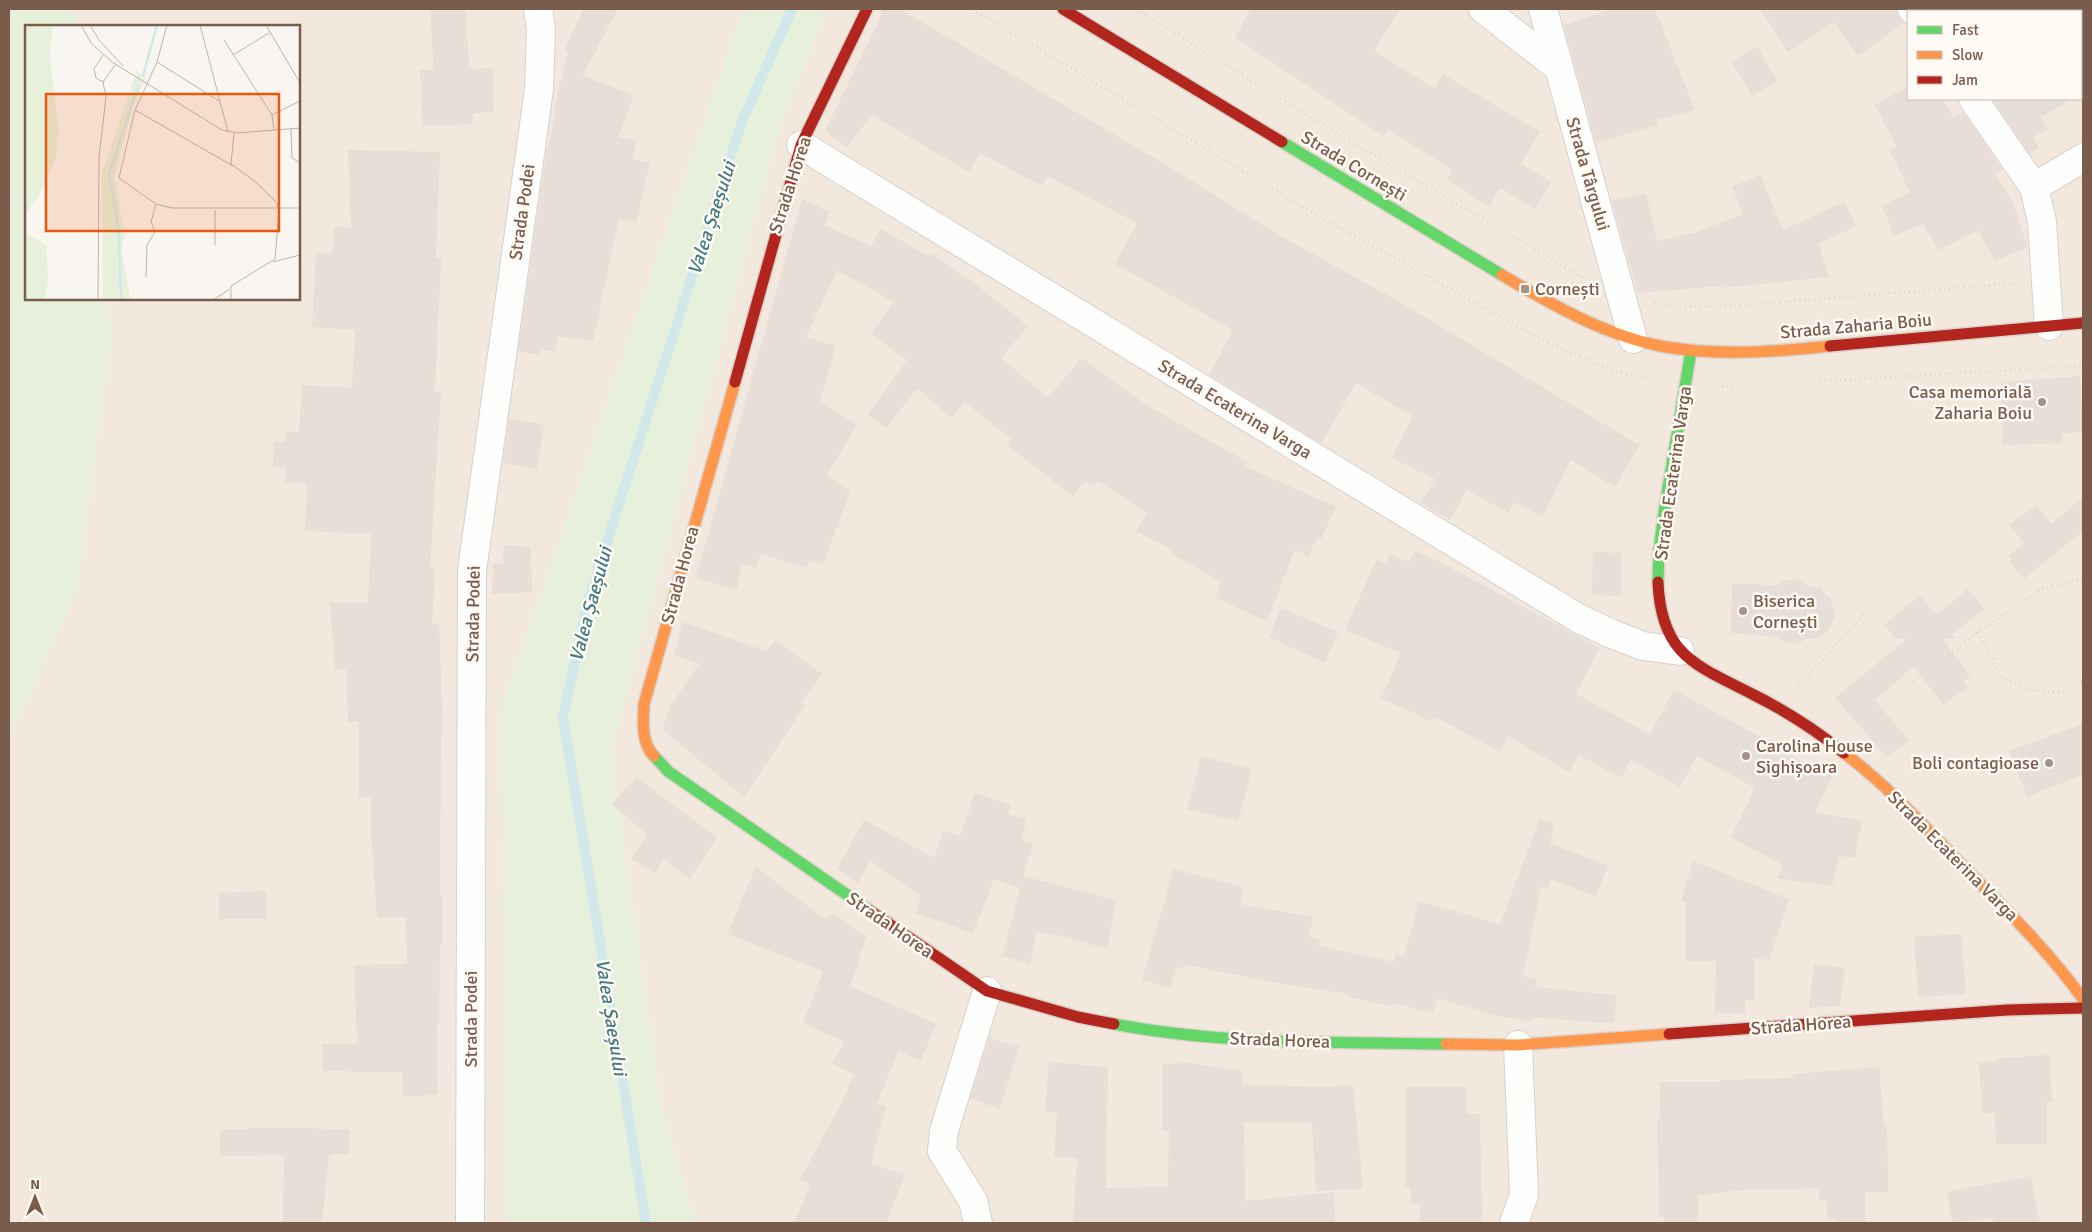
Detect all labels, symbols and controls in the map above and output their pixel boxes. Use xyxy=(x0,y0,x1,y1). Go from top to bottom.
legend xyxy=(1907,10,2082,100)
text: Fast xyxy=(1952,21,1979,39)
inset map xyxy=(25,25,300,300)
text: Slow xyxy=(1952,46,1983,64)
text: Jam xyxy=(1952,71,1978,89)
street label: Strada Târgului xyxy=(1561,115,1615,233)
street label: Strada Cornești xyxy=(1297,126,1411,206)
street label: Strada Horea xyxy=(764,134,816,236)
water label: Valea Șaeșului xyxy=(682,157,742,278)
street label: Strada Podei xyxy=(504,162,540,262)
place label: Cornești xyxy=(1535,278,1600,300)
marker: Cornești xyxy=(1519,283,1531,295)
street label: Strada Zaharia Boiu xyxy=(1779,308,1933,344)
street label: Strada Ecaterina Varga xyxy=(1154,354,1316,464)
place label: Casa memorială Zaharia Boiu xyxy=(1909,381,2032,424)
street label: Strada Ecaterina Varga xyxy=(1650,385,1696,561)
marker: Casa memorială Zaharia Boiu xyxy=(2036,396,2048,408)
street label: Strada Horea xyxy=(656,524,704,626)
water label: Valea Șaeșului xyxy=(564,543,618,664)
street label: Strada Podei xyxy=(461,565,485,663)
place label: Biserica Cornești xyxy=(1753,590,1818,633)
marker: Biserica Cornești xyxy=(1737,605,1749,617)
place label: Carolina House Sighișoara xyxy=(1756,735,1873,778)
marker: Carolina House Sighișoara xyxy=(1740,750,1752,762)
place label: Boli contagioase xyxy=(1912,752,2039,774)
marker: Boli contagioase xyxy=(2043,757,2055,769)
street label: Strada Ecaterina Varga xyxy=(1883,786,2023,926)
street label: Strada Horea xyxy=(843,887,937,963)
water label: Valea Șaeșului xyxy=(590,957,632,1079)
street label: Strada Podei xyxy=(460,971,482,1067)
street label: Strada Horea xyxy=(1750,1011,1852,1039)
street label: Strada Horea xyxy=(1229,1027,1331,1053)
north arrow xyxy=(10,1172,60,1222)
text: N xyxy=(30,1176,40,1193)

